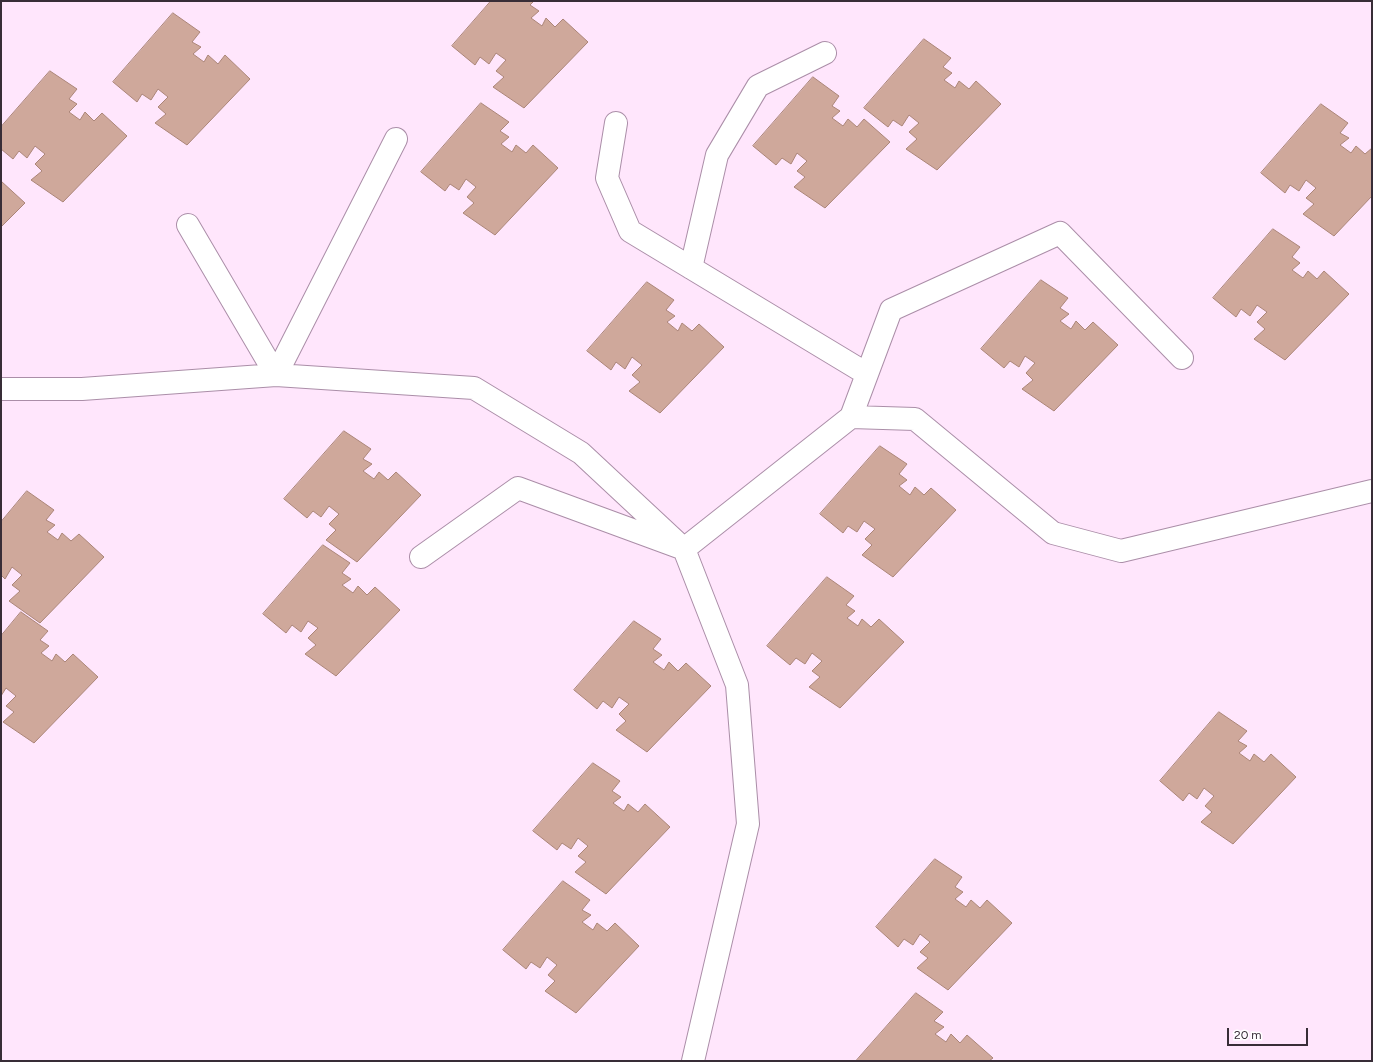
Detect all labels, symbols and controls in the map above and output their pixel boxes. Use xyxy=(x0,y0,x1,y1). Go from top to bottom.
scale bar xyxy=(1229,1020,1310,1046)
text: 20 m xyxy=(1234,1028,1262,1042)

